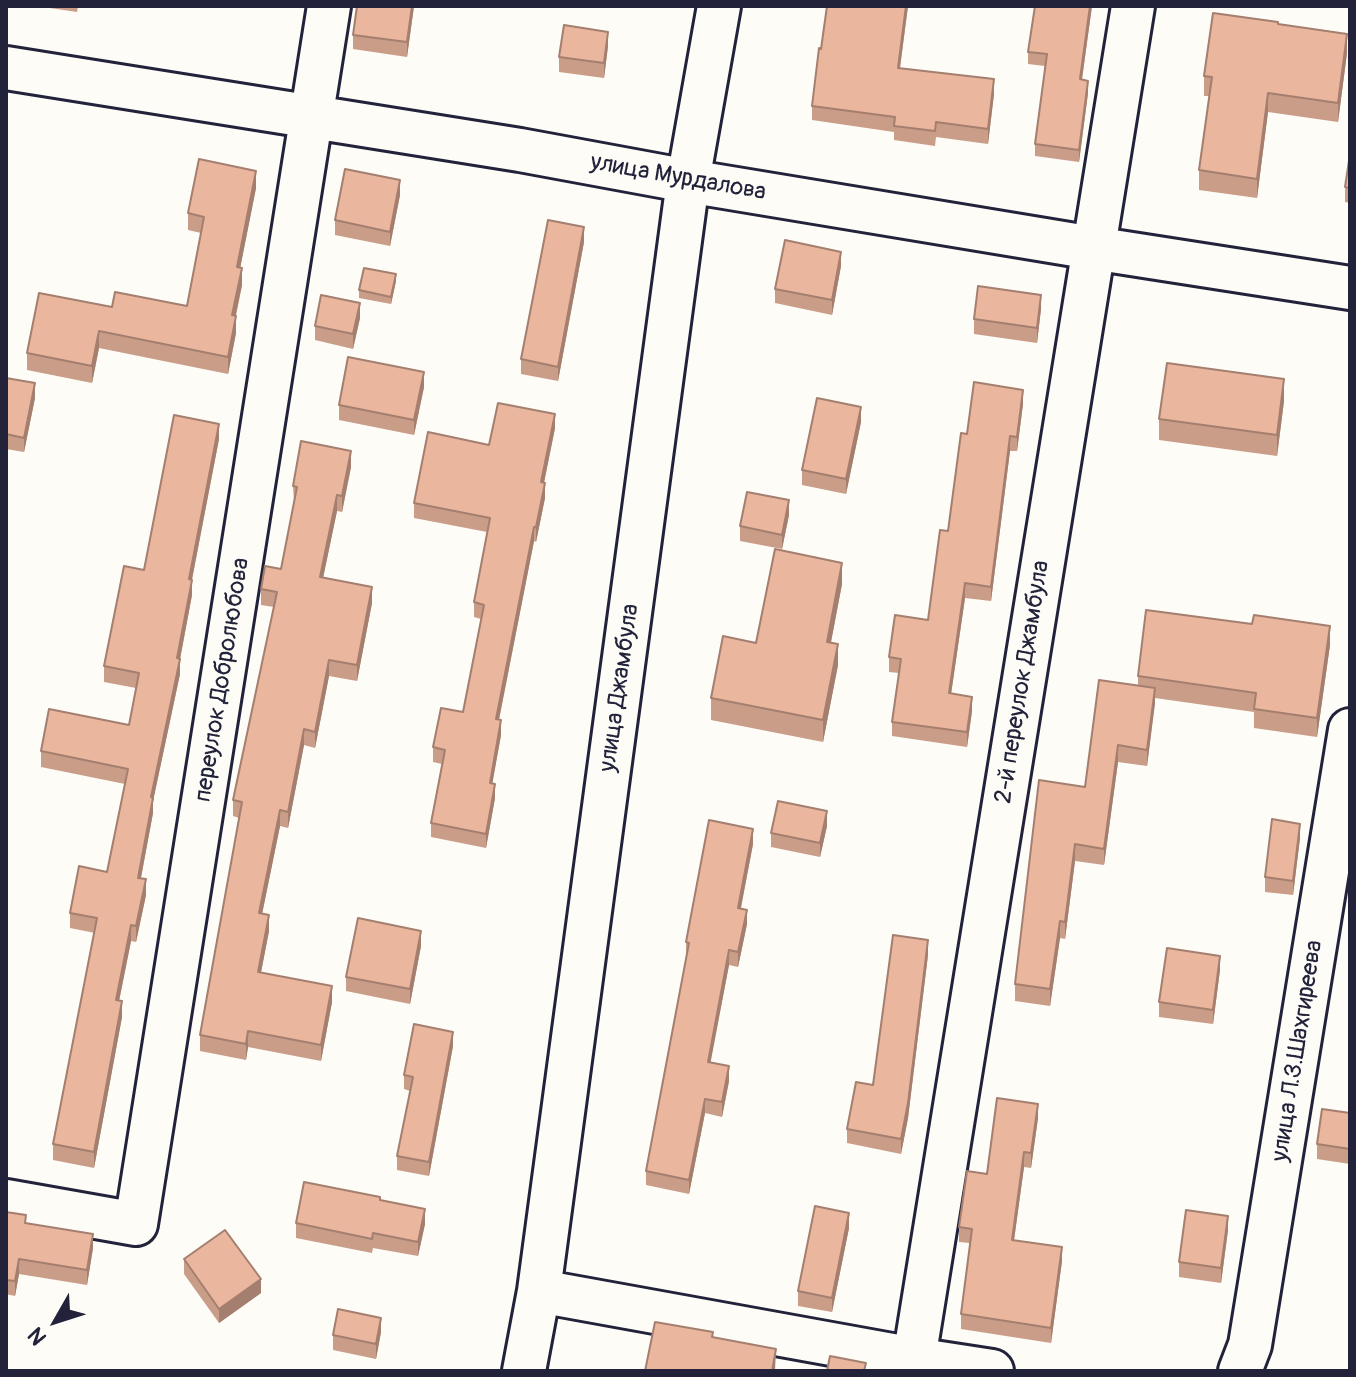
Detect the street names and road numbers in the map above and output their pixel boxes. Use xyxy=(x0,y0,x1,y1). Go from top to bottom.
street label: улица Мурдалова xyxy=(588,148,768,208)
street label: переулок Добролюбова xyxy=(189,556,257,804)
street label: 2-й переулок Джамбула xyxy=(990,559,1056,805)
street label: улица Джамбула xyxy=(594,602,646,774)
street label: улица Л.З.Шахгиреева xyxy=(1266,938,1330,1164)

